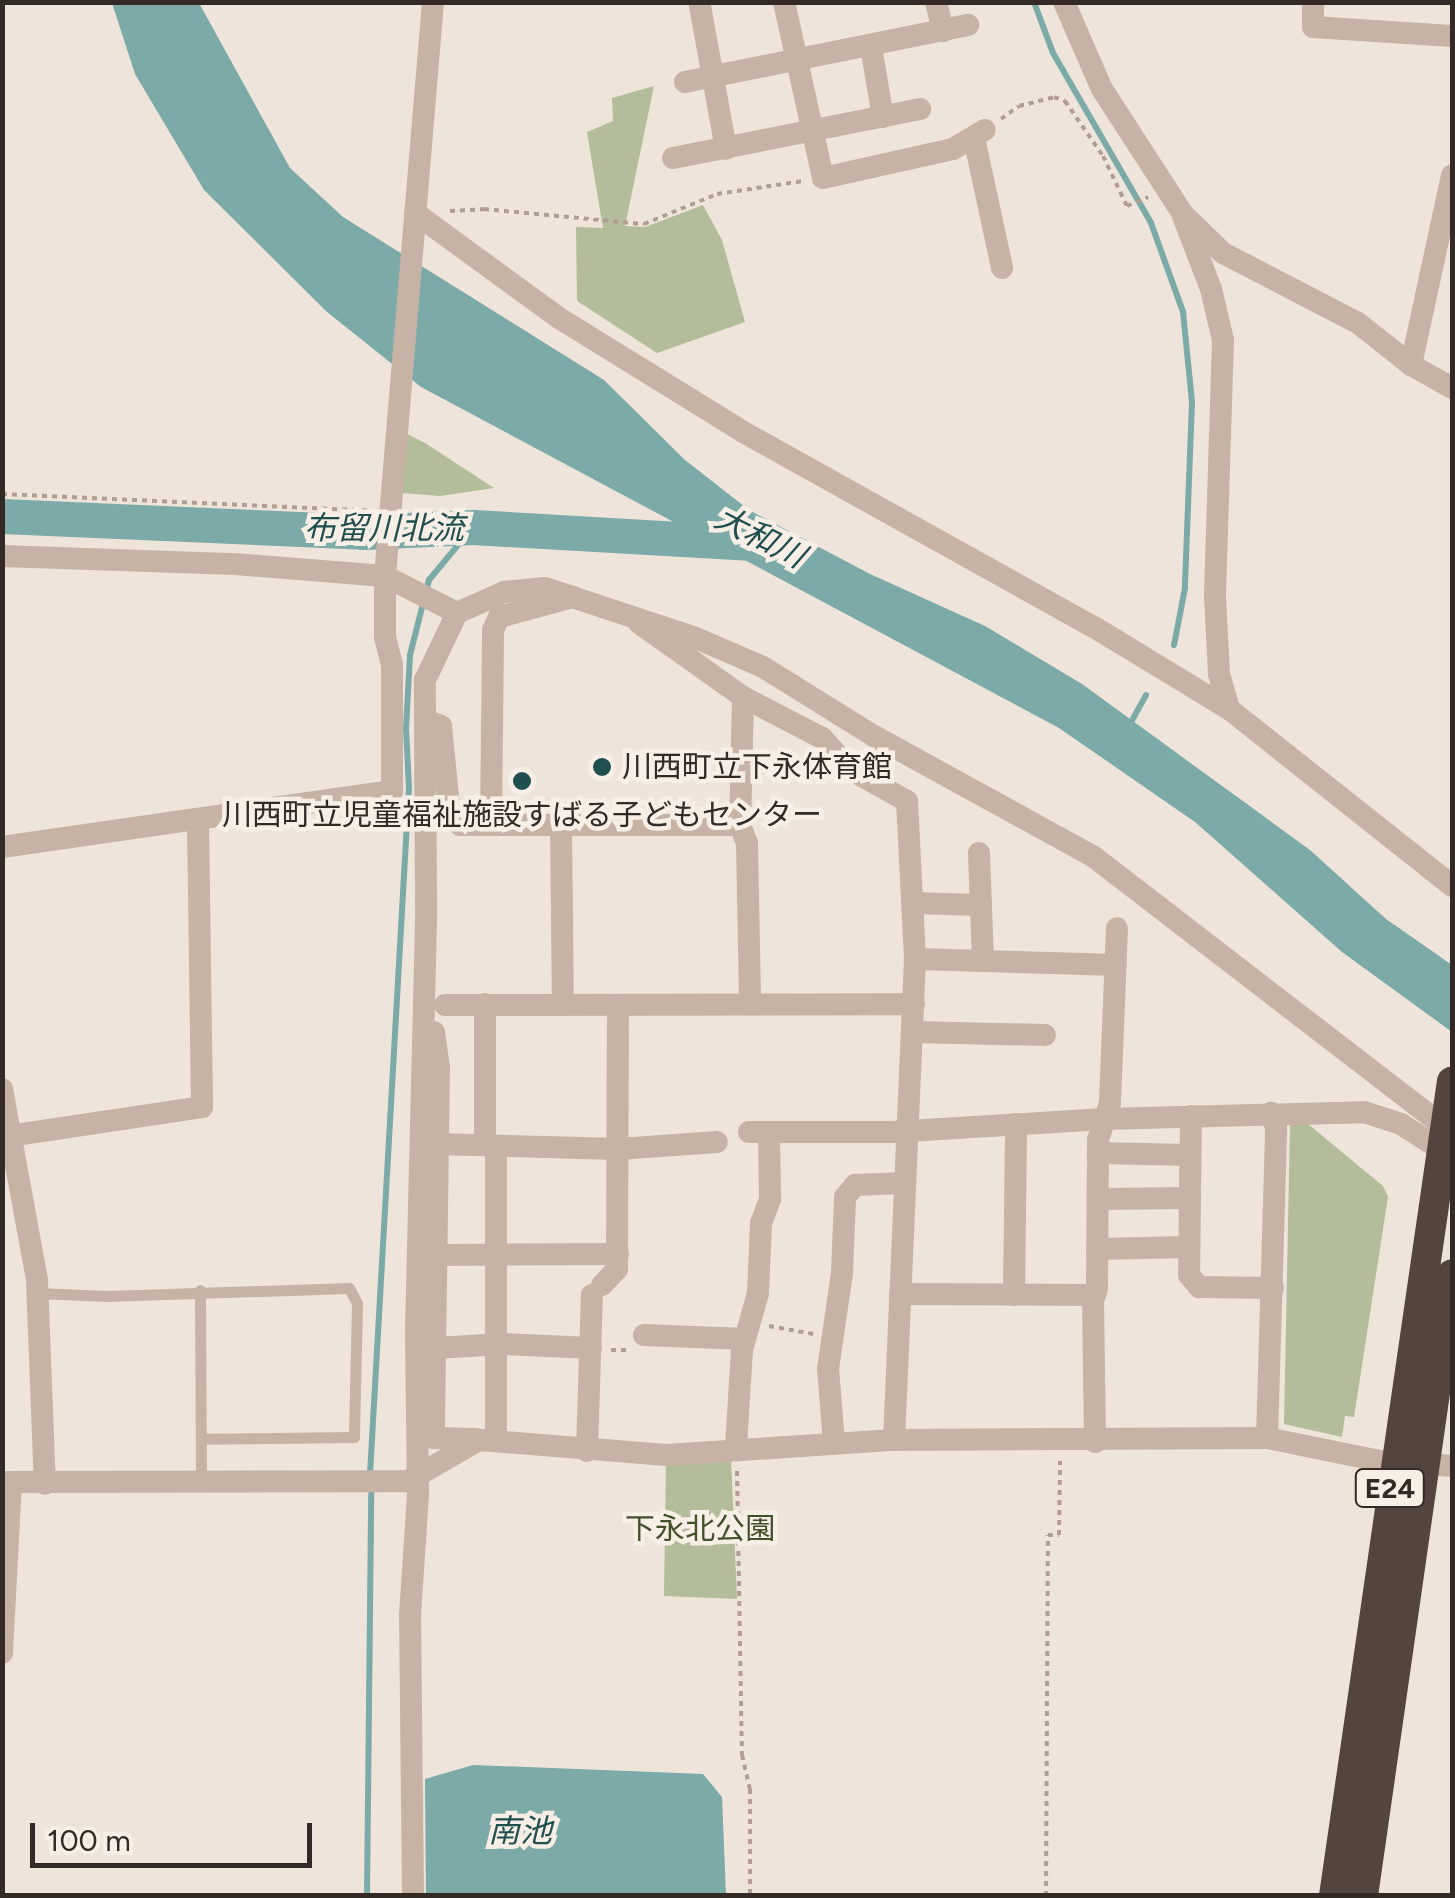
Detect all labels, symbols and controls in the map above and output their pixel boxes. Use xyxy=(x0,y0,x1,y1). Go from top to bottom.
water label: 大和川 xyxy=(709,498,811,576)
water label: 布留川北流 xyxy=(304,509,464,547)
place label: 川西町立下永体育館 xyxy=(622,749,892,785)
marker: 川西町立下永体育館 xyxy=(591,756,613,778)
marker: 川西町立児童福祉施設すばる子どもセンター xyxy=(511,770,533,792)
place label: 川西町立児童福祉施設すばる子どもセンター xyxy=(222,797,822,833)
road number: E24 xyxy=(1352,1465,1428,1511)
park label: 下永北公園 xyxy=(625,1511,775,1547)
scale bar xyxy=(35,1803,318,1865)
water label: 南池 xyxy=(488,1812,552,1850)
text: 100 m xyxy=(47,1822,131,1859)

